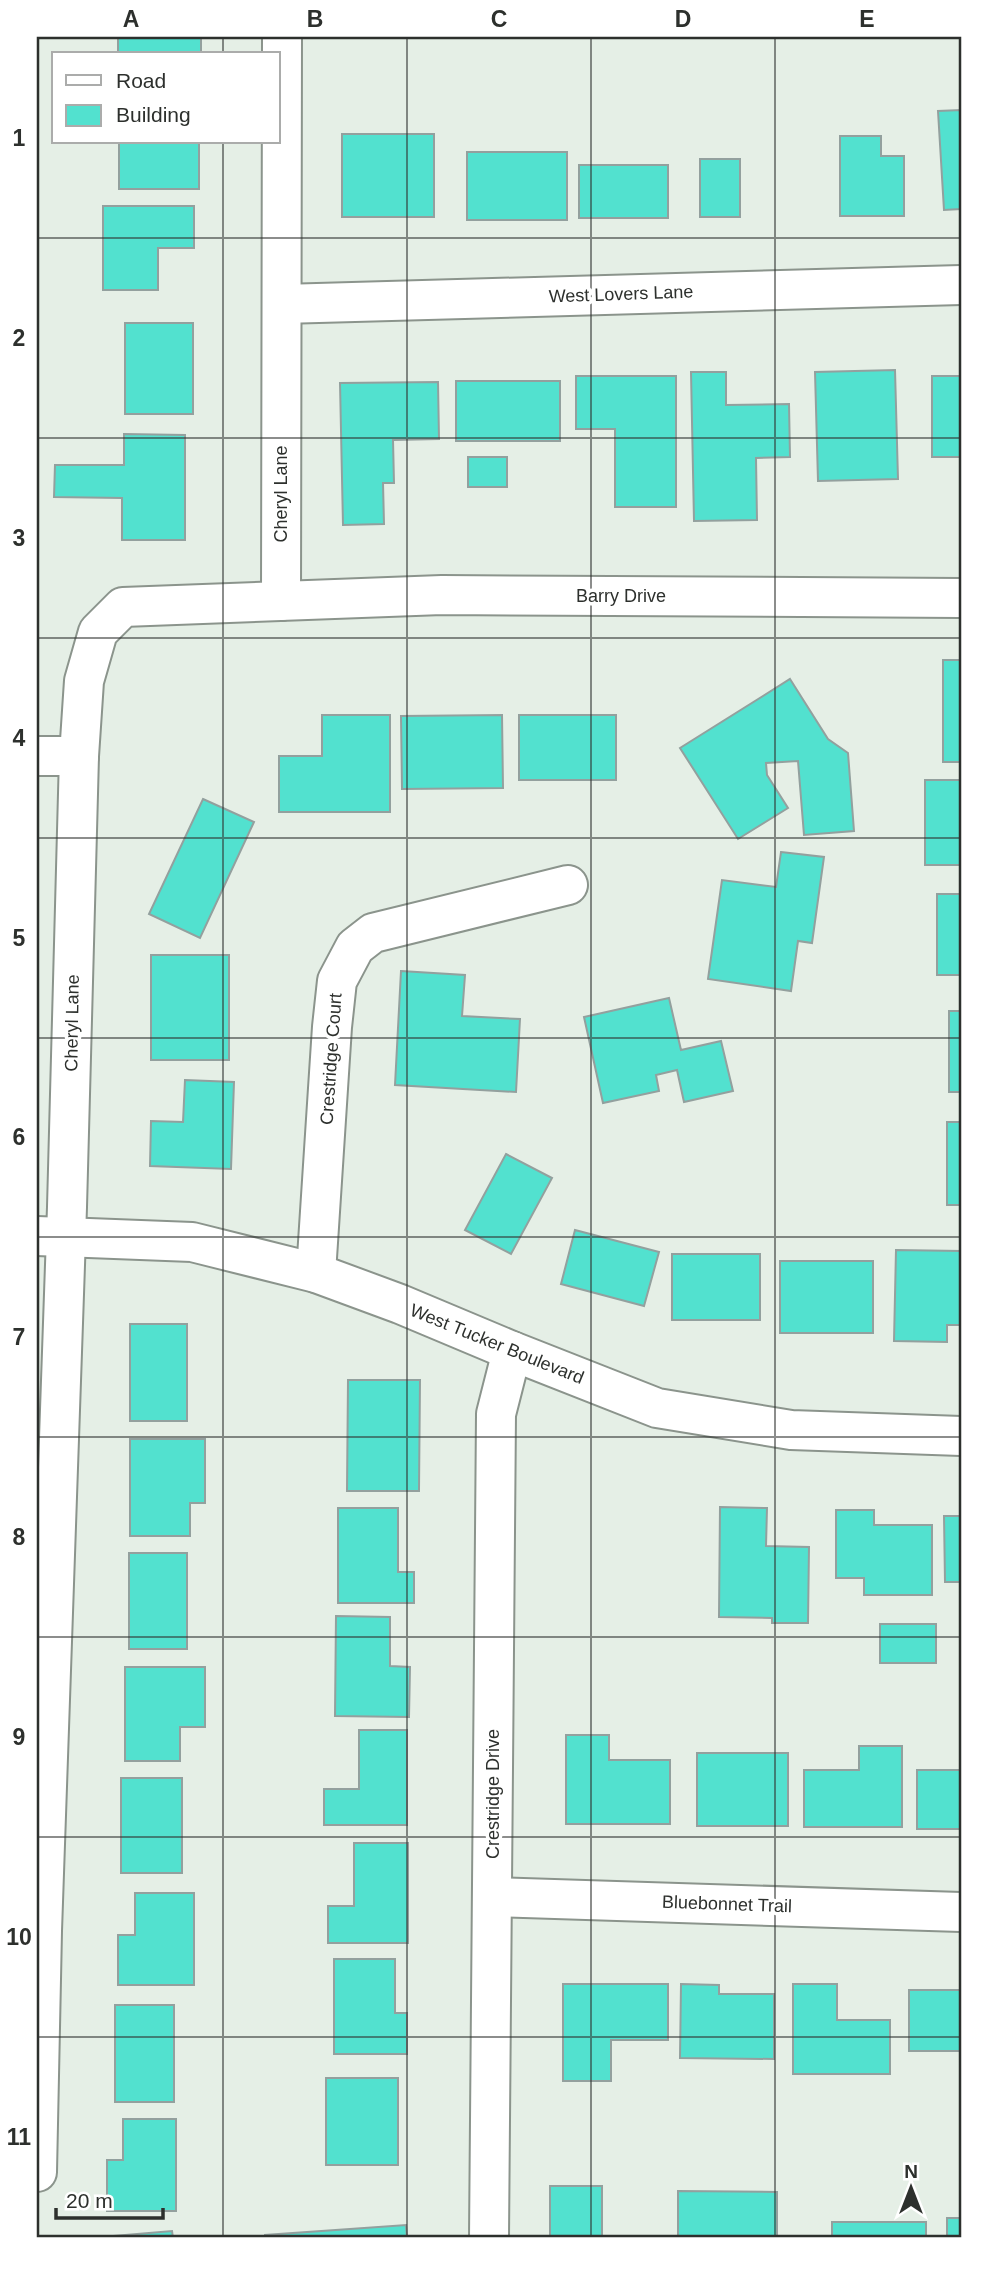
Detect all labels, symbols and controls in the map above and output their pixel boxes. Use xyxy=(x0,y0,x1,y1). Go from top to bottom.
text: A xyxy=(123,6,139,32)
text: B xyxy=(307,6,323,32)
text: C xyxy=(491,6,507,32)
text: D xyxy=(675,6,691,32)
text: E xyxy=(859,6,875,32)
legend xyxy=(52,52,280,144)
text: Road xyxy=(116,69,166,92)
text: Building xyxy=(116,103,191,126)
text: 1 xyxy=(13,125,26,151)
street label: West Lovers Lane xyxy=(548,281,694,307)
text: 2 xyxy=(13,325,25,351)
street label: Cheryl Lane xyxy=(271,445,291,543)
text: 3 xyxy=(13,525,25,551)
street label: Barry Drive xyxy=(576,586,666,606)
text: 4 xyxy=(13,725,26,751)
text: 5 xyxy=(13,925,26,951)
street label: Cheryl Lane xyxy=(61,974,83,1072)
street label: Crestridge Court xyxy=(316,992,346,1126)
text: 6 xyxy=(13,1124,25,1150)
street label: West Tucker Boulevard xyxy=(407,1300,587,1388)
text: 7 xyxy=(13,1324,25,1350)
text: 8 xyxy=(13,1524,26,1550)
text: 9 xyxy=(13,1724,25,1750)
street label: Crestridge Drive xyxy=(483,1729,503,1859)
street label: Bluebonnet Trail xyxy=(662,1892,792,1916)
text: 10 xyxy=(6,1924,32,1950)
text: 11 xyxy=(7,2124,31,2150)
north arrow xyxy=(876,2152,946,2222)
text: N xyxy=(904,2161,918,2182)
scale bar xyxy=(56,2177,163,2221)
text: 20 m xyxy=(66,2189,113,2212)

